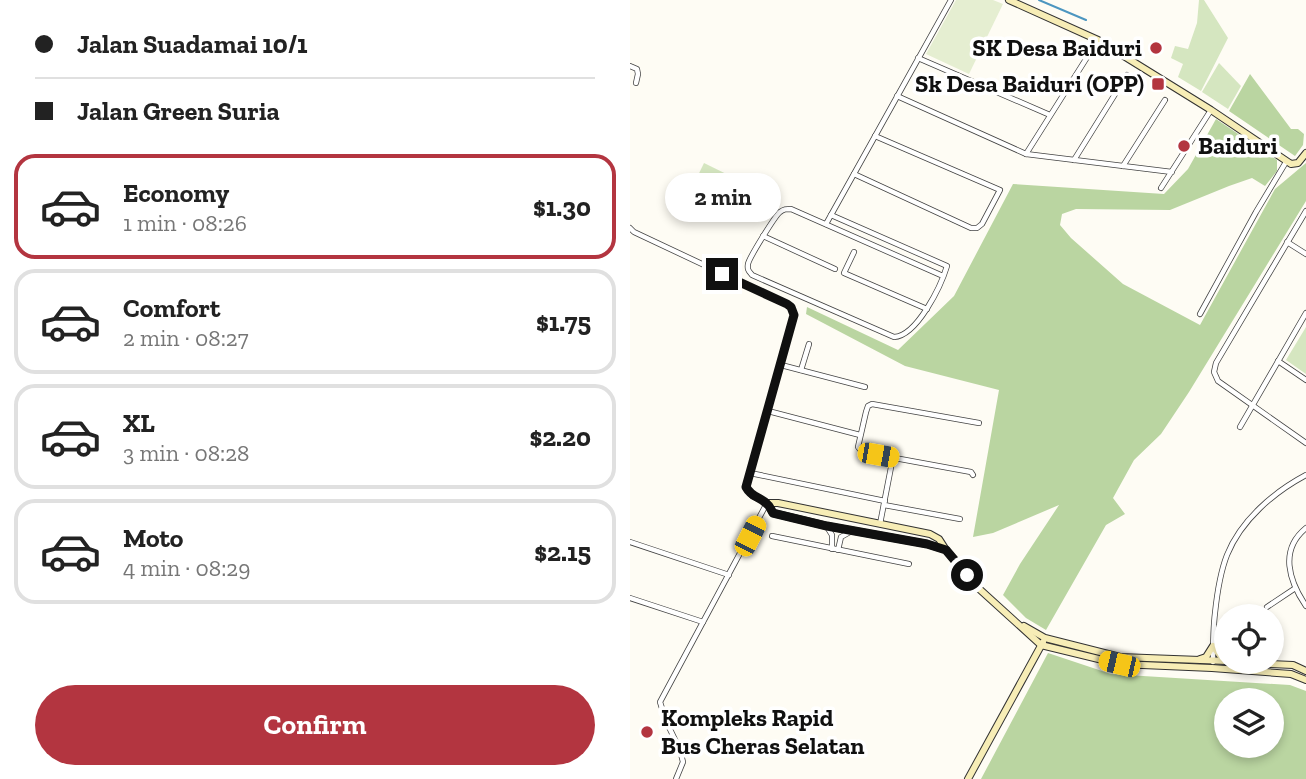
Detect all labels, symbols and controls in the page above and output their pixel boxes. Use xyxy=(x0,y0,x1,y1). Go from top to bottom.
text: Jalan Suadamai 10/1 xyxy=(77,28,308,60)
place label: SK Desa Baiduri xyxy=(972,33,1142,62)
marker: SK Desa Baiduri xyxy=(1148,40,1164,56)
place label: Sk Desa Baiduri (OPP) xyxy=(915,69,1144,98)
marker: Sk Desa Baiduri (OPP) xyxy=(1150,76,1166,92)
text: Jalan Green Suria xyxy=(77,95,280,127)
place label: Baiduri xyxy=(1198,131,1278,160)
marker: Baiduri xyxy=(1176,138,1192,154)
callout: 2 min xyxy=(664,173,780,222)
icon: car xyxy=(39,175,102,238)
text: Economy xyxy=(123,177,229,209)
text: 2 min xyxy=(694,183,752,211)
text: $1.30 xyxy=(533,191,591,223)
text: 1 min · 08:26 xyxy=(123,209,247,237)
route end xyxy=(706,258,738,290)
icon: car xyxy=(39,290,102,353)
text: Comfort xyxy=(123,292,220,324)
text: $1.75 xyxy=(536,306,591,338)
text: 2 min · 08:27 xyxy=(123,324,248,352)
icon: car xyxy=(39,405,102,468)
text: XL xyxy=(123,407,155,439)
text: $2.20 xyxy=(529,421,591,453)
text: 3 min · 08:28 xyxy=(123,439,249,467)
car xyxy=(856,441,901,469)
car xyxy=(732,513,769,559)
icon: car xyxy=(39,520,102,583)
text: Moto xyxy=(123,522,183,554)
text: $2.15 xyxy=(534,536,591,568)
text: 4 min · 08:29 xyxy=(123,554,250,582)
route start xyxy=(951,559,983,591)
map controls xyxy=(1214,604,1284,758)
button: locate xyxy=(1214,604,1284,674)
car xyxy=(1097,649,1142,679)
button: Confirm xyxy=(35,685,595,765)
button: layers xyxy=(1214,688,1284,758)
place label: Kompleks Rapid Bus Cheras Selatan xyxy=(661,703,865,760)
marker: Kompleks Rapid Bus Cheras Selatan xyxy=(639,724,655,740)

